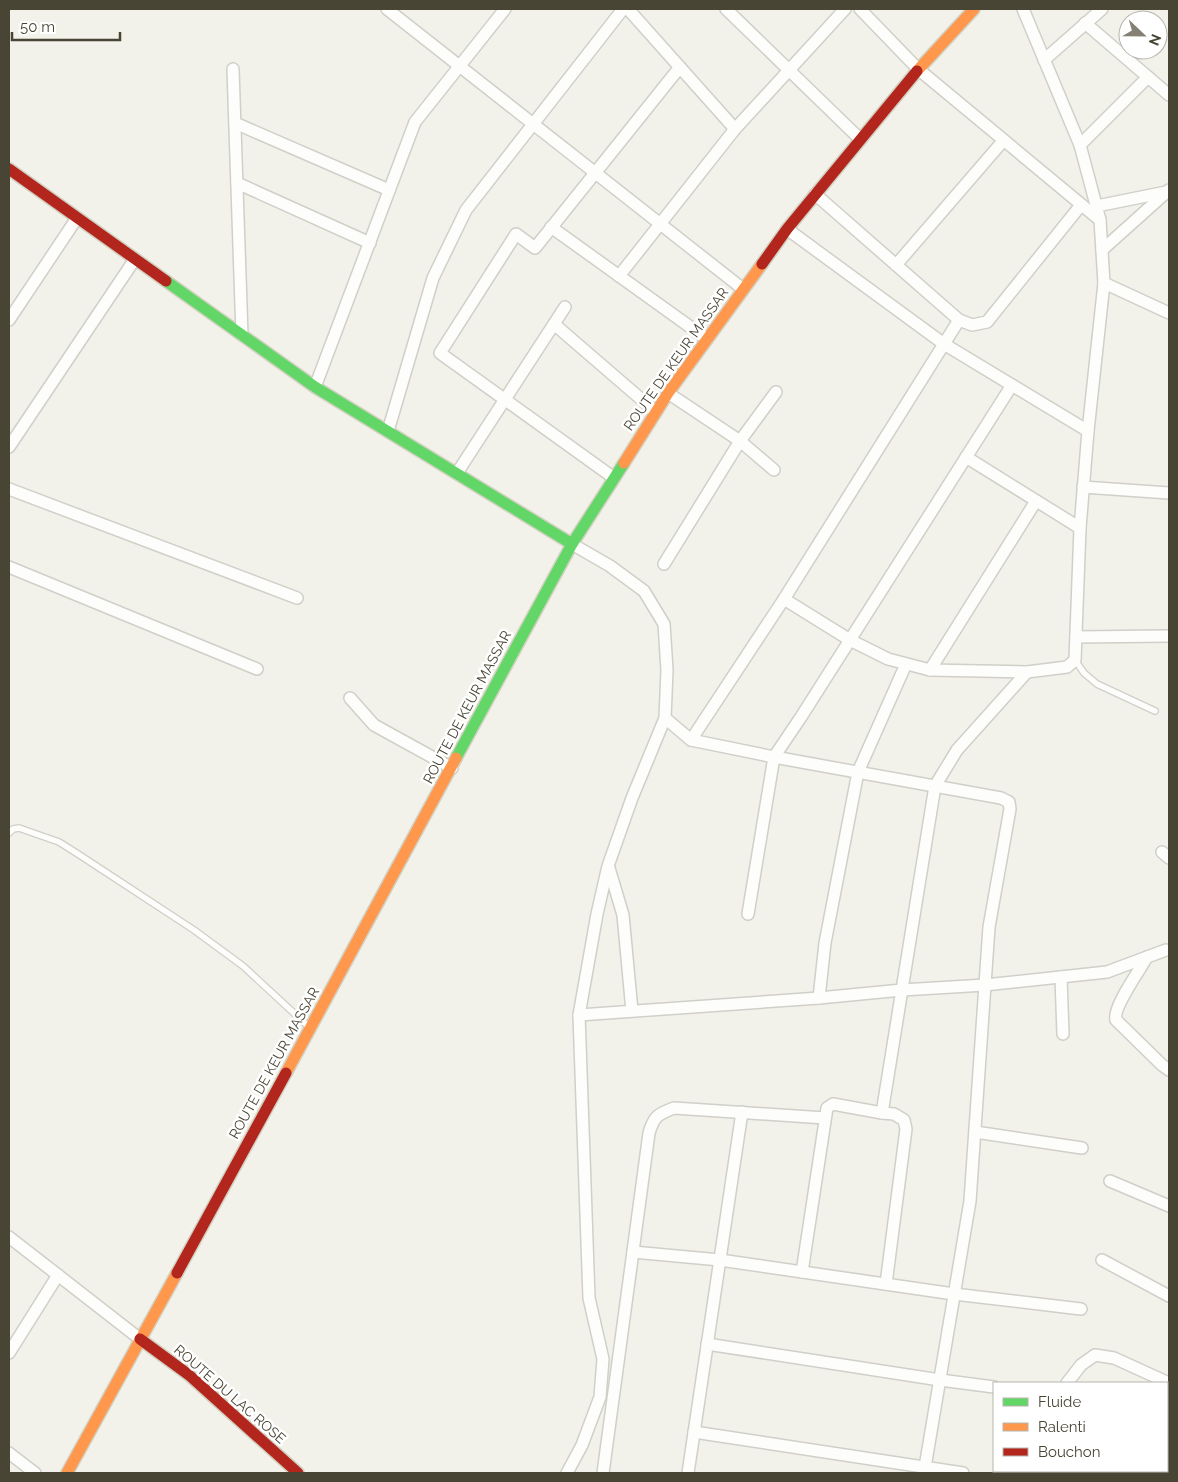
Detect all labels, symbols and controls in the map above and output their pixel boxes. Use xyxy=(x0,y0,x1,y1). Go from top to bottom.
scale bar xyxy=(12,10,120,42)
north arrow xyxy=(1118,10,1168,60)
text: 50 m xyxy=(20,18,55,36)
text: N xyxy=(1146,32,1164,48)
street label: ROUTE DE KEUR MASSAR xyxy=(620,284,732,434)
street label: ROUTE DE KEUR MASSAR xyxy=(420,628,514,786)
street label: ROUTE DE KEUR MASSAR xyxy=(226,984,322,1142)
street label: ROUTE DU LAC ROSE xyxy=(171,1341,289,1447)
legend xyxy=(993,1382,1168,1472)
text: Fluide xyxy=(1038,1393,1081,1411)
text: Ralenti xyxy=(1038,1418,1086,1436)
text: Bouchon xyxy=(1038,1443,1100,1461)

